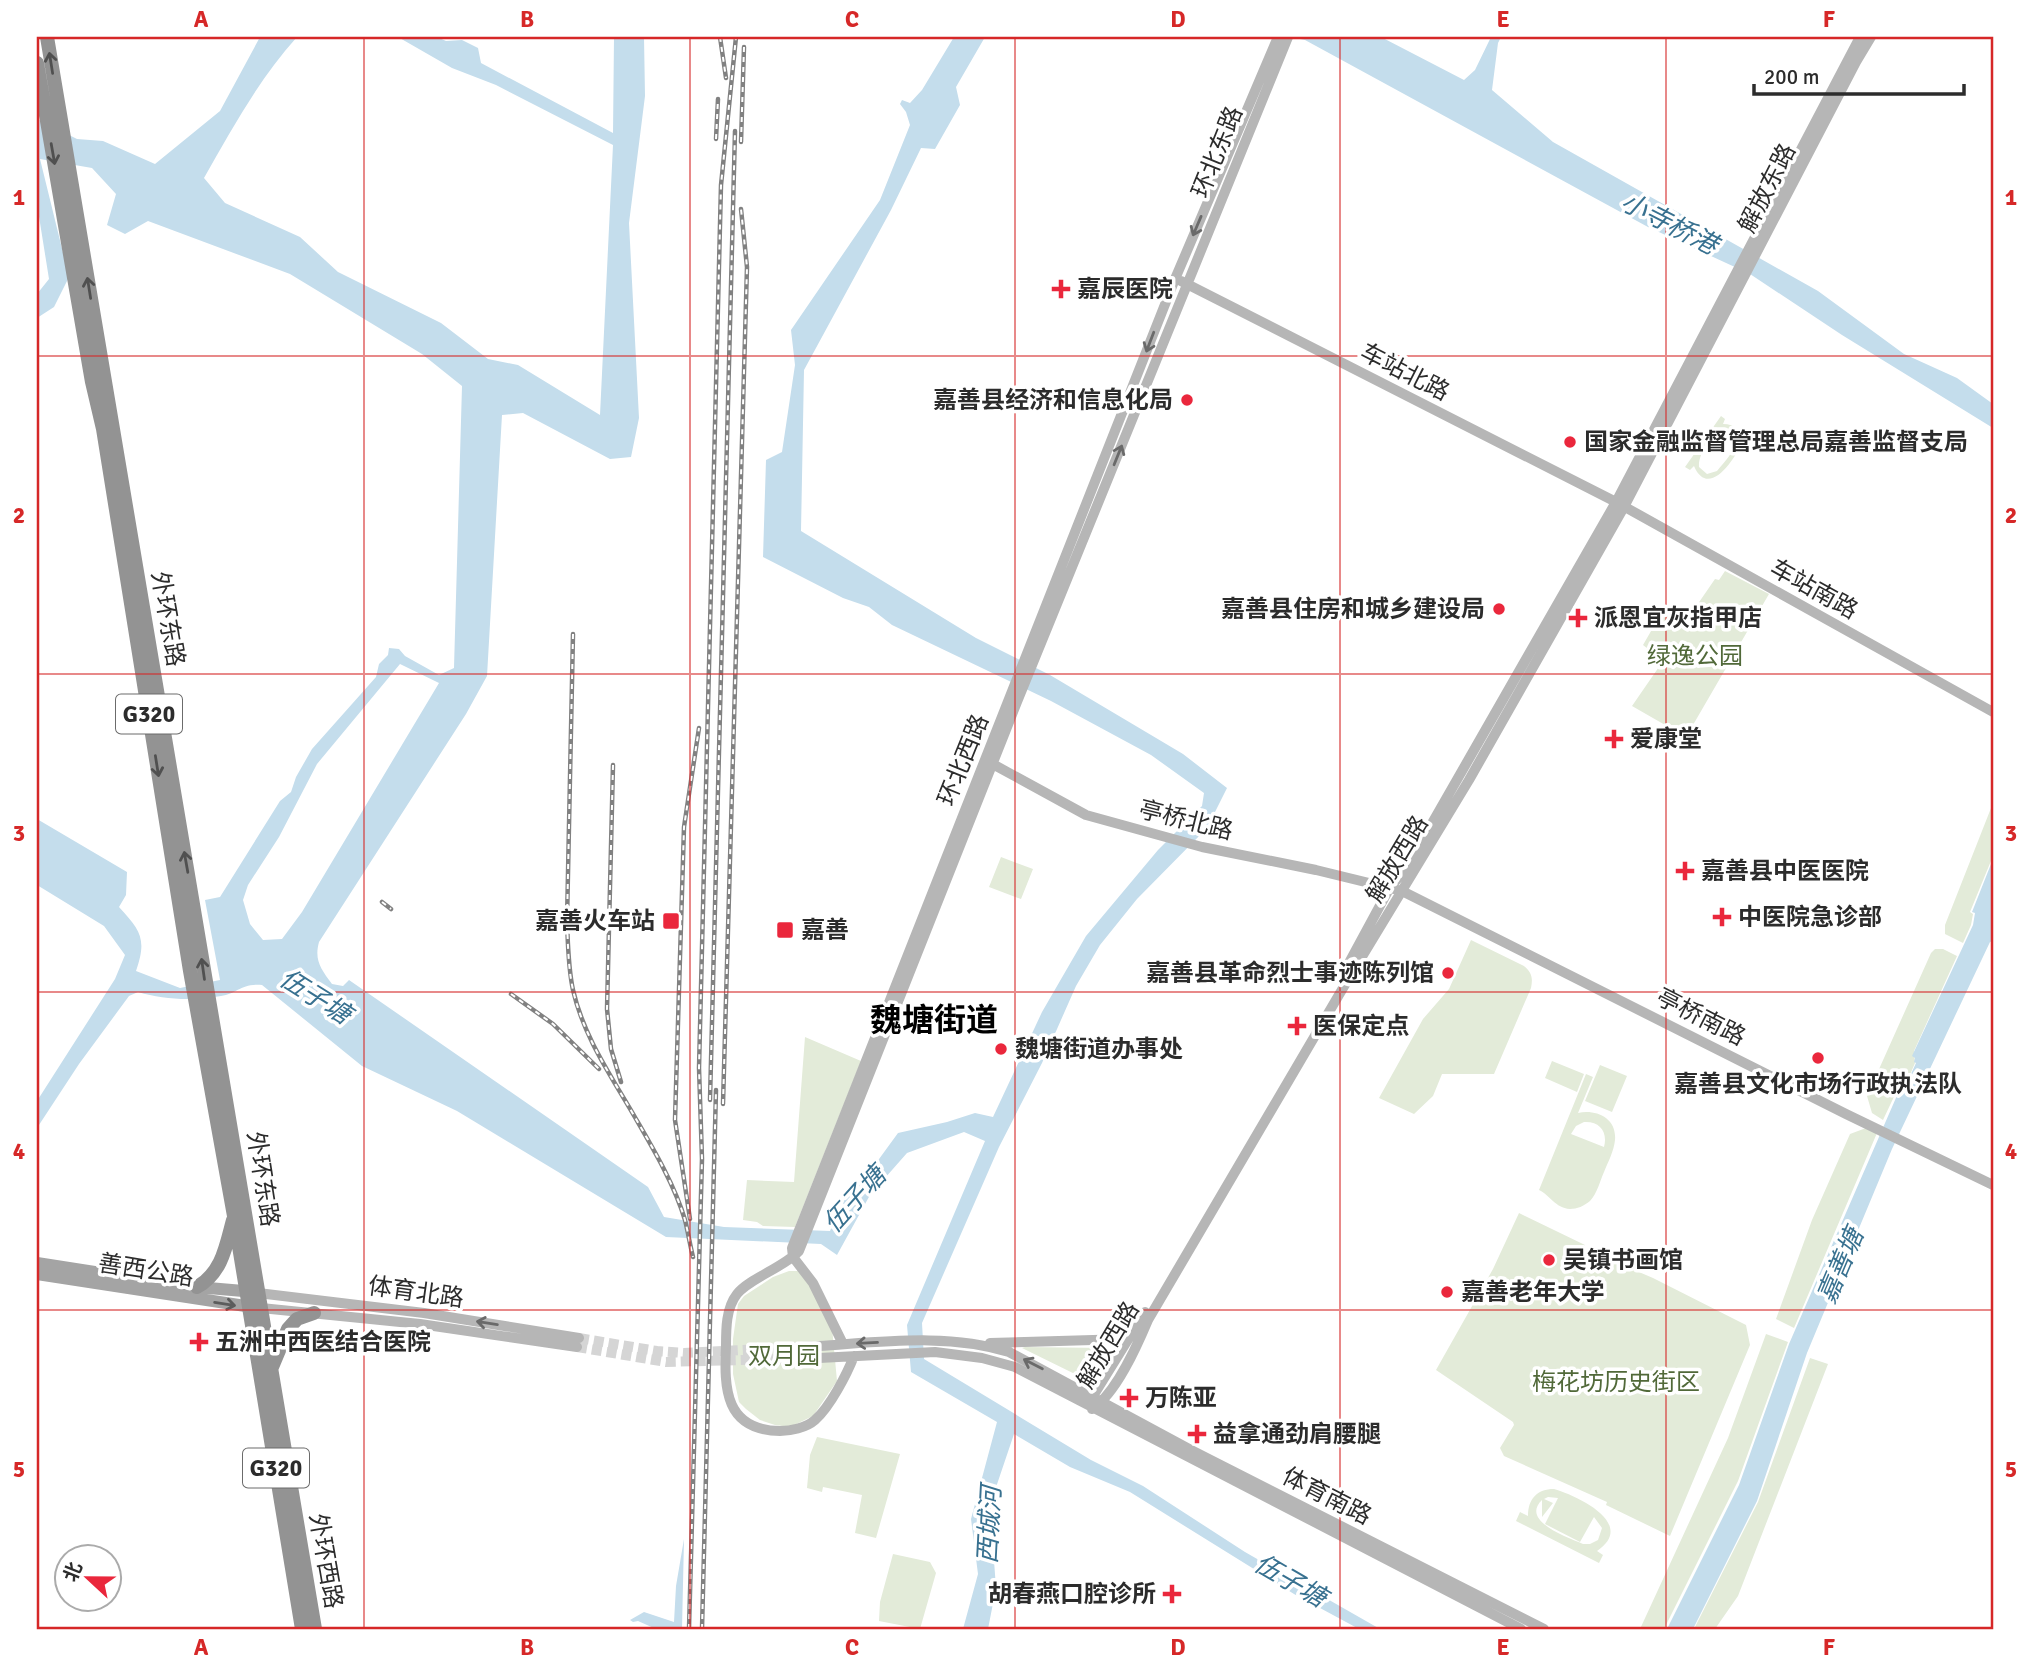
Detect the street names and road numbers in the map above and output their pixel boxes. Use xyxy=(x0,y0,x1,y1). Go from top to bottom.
street label: 环北东路 xyxy=(1185,102,1249,202)
street label: 解放东路 xyxy=(1732,138,1802,238)
street label: 车站北路 xyxy=(1355,337,1455,407)
street label: 车站南路 xyxy=(1765,553,1863,625)
street label: 外环东路 xyxy=(145,569,191,669)
road number: G320 xyxy=(116,694,182,734)
street label: 环北西路 xyxy=(931,710,995,810)
street label: 亭桥北路 xyxy=(1136,794,1236,846)
street label: 解放西路 xyxy=(1359,810,1435,908)
street label: 亭桥南路 xyxy=(1651,982,1751,1052)
street label: 外环东路 xyxy=(241,1129,285,1229)
street label: 善西公路 xyxy=(96,1248,196,1292)
street label: 体育北路 xyxy=(366,1270,466,1314)
street label: 解放西路 xyxy=(1070,1296,1146,1394)
road number: G320 xyxy=(243,1448,309,1488)
street label: 体育南路 xyxy=(1277,1461,1377,1531)
street label: 外环西路 xyxy=(303,1511,349,1611)

